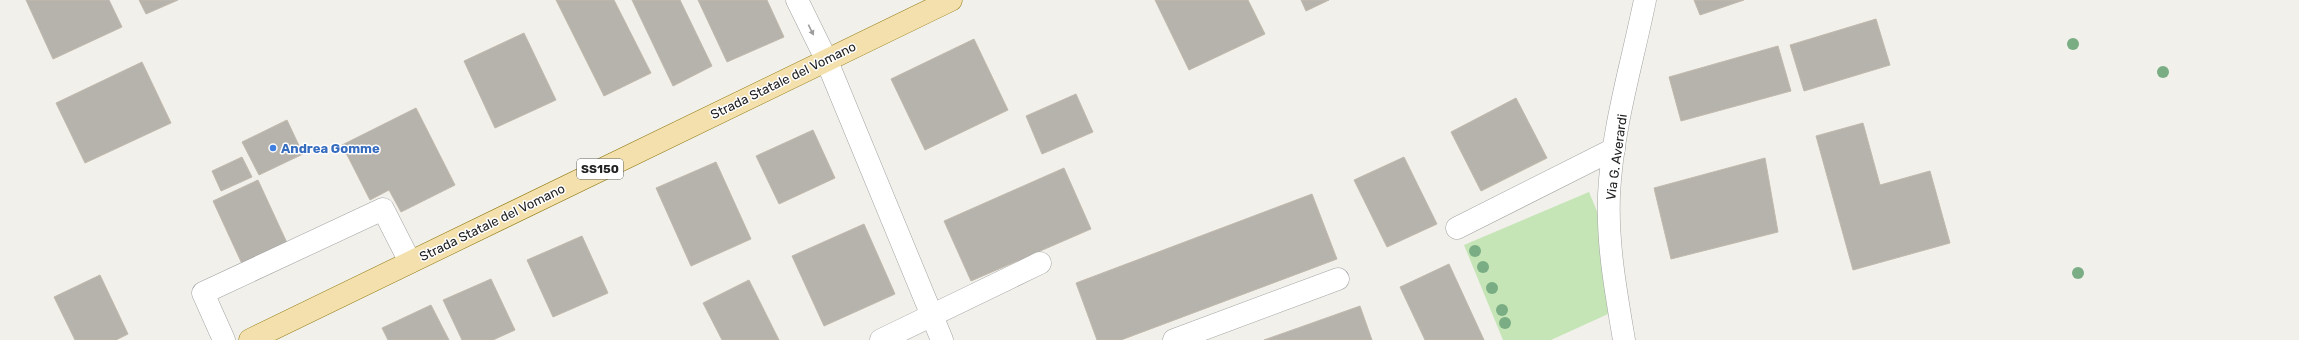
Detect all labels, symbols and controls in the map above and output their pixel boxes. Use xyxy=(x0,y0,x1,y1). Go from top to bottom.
one-way arrow xyxy=(808,24,814,35)
street label: Strada Statale del Vomano xyxy=(708,39,858,122)
street label: Via G. Averardi xyxy=(1603,113,1630,201)
place label: Andrea Gomme xyxy=(281,141,380,156)
marker: Andrea Gomme xyxy=(268,143,278,153)
road number: SS150 xyxy=(577,159,623,179)
street label: Strada Statale del Vomano xyxy=(417,181,567,264)

